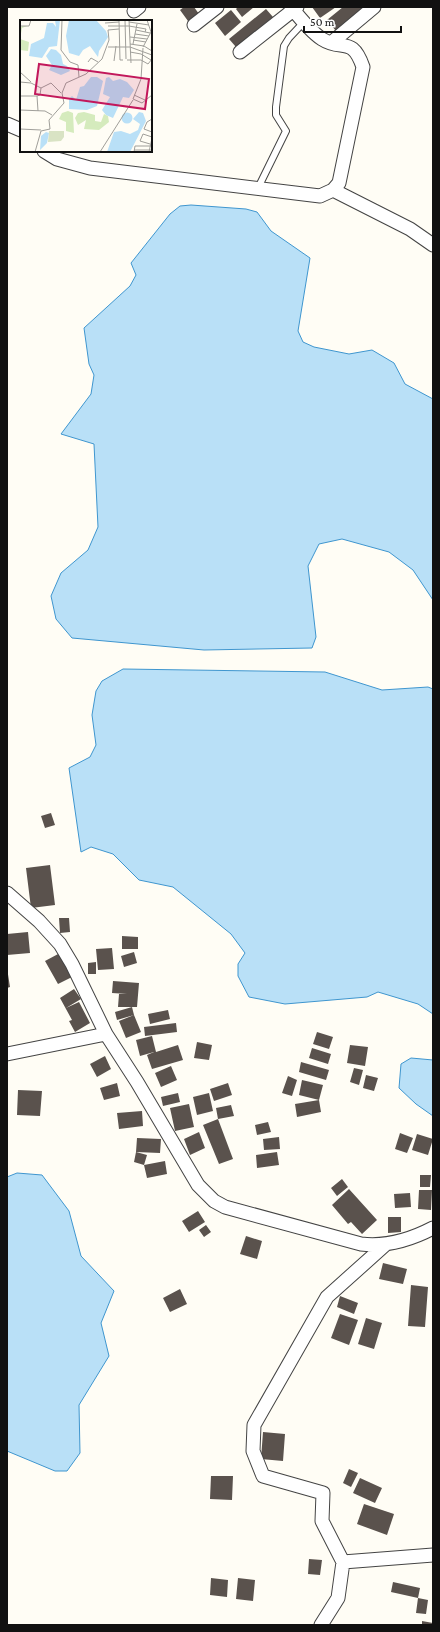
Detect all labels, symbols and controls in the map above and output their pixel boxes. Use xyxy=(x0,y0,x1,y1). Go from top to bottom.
scale bar xyxy=(304,8,401,34)
text: 50 m xyxy=(310,15,335,29)
inset map xyxy=(20,20,152,152)

